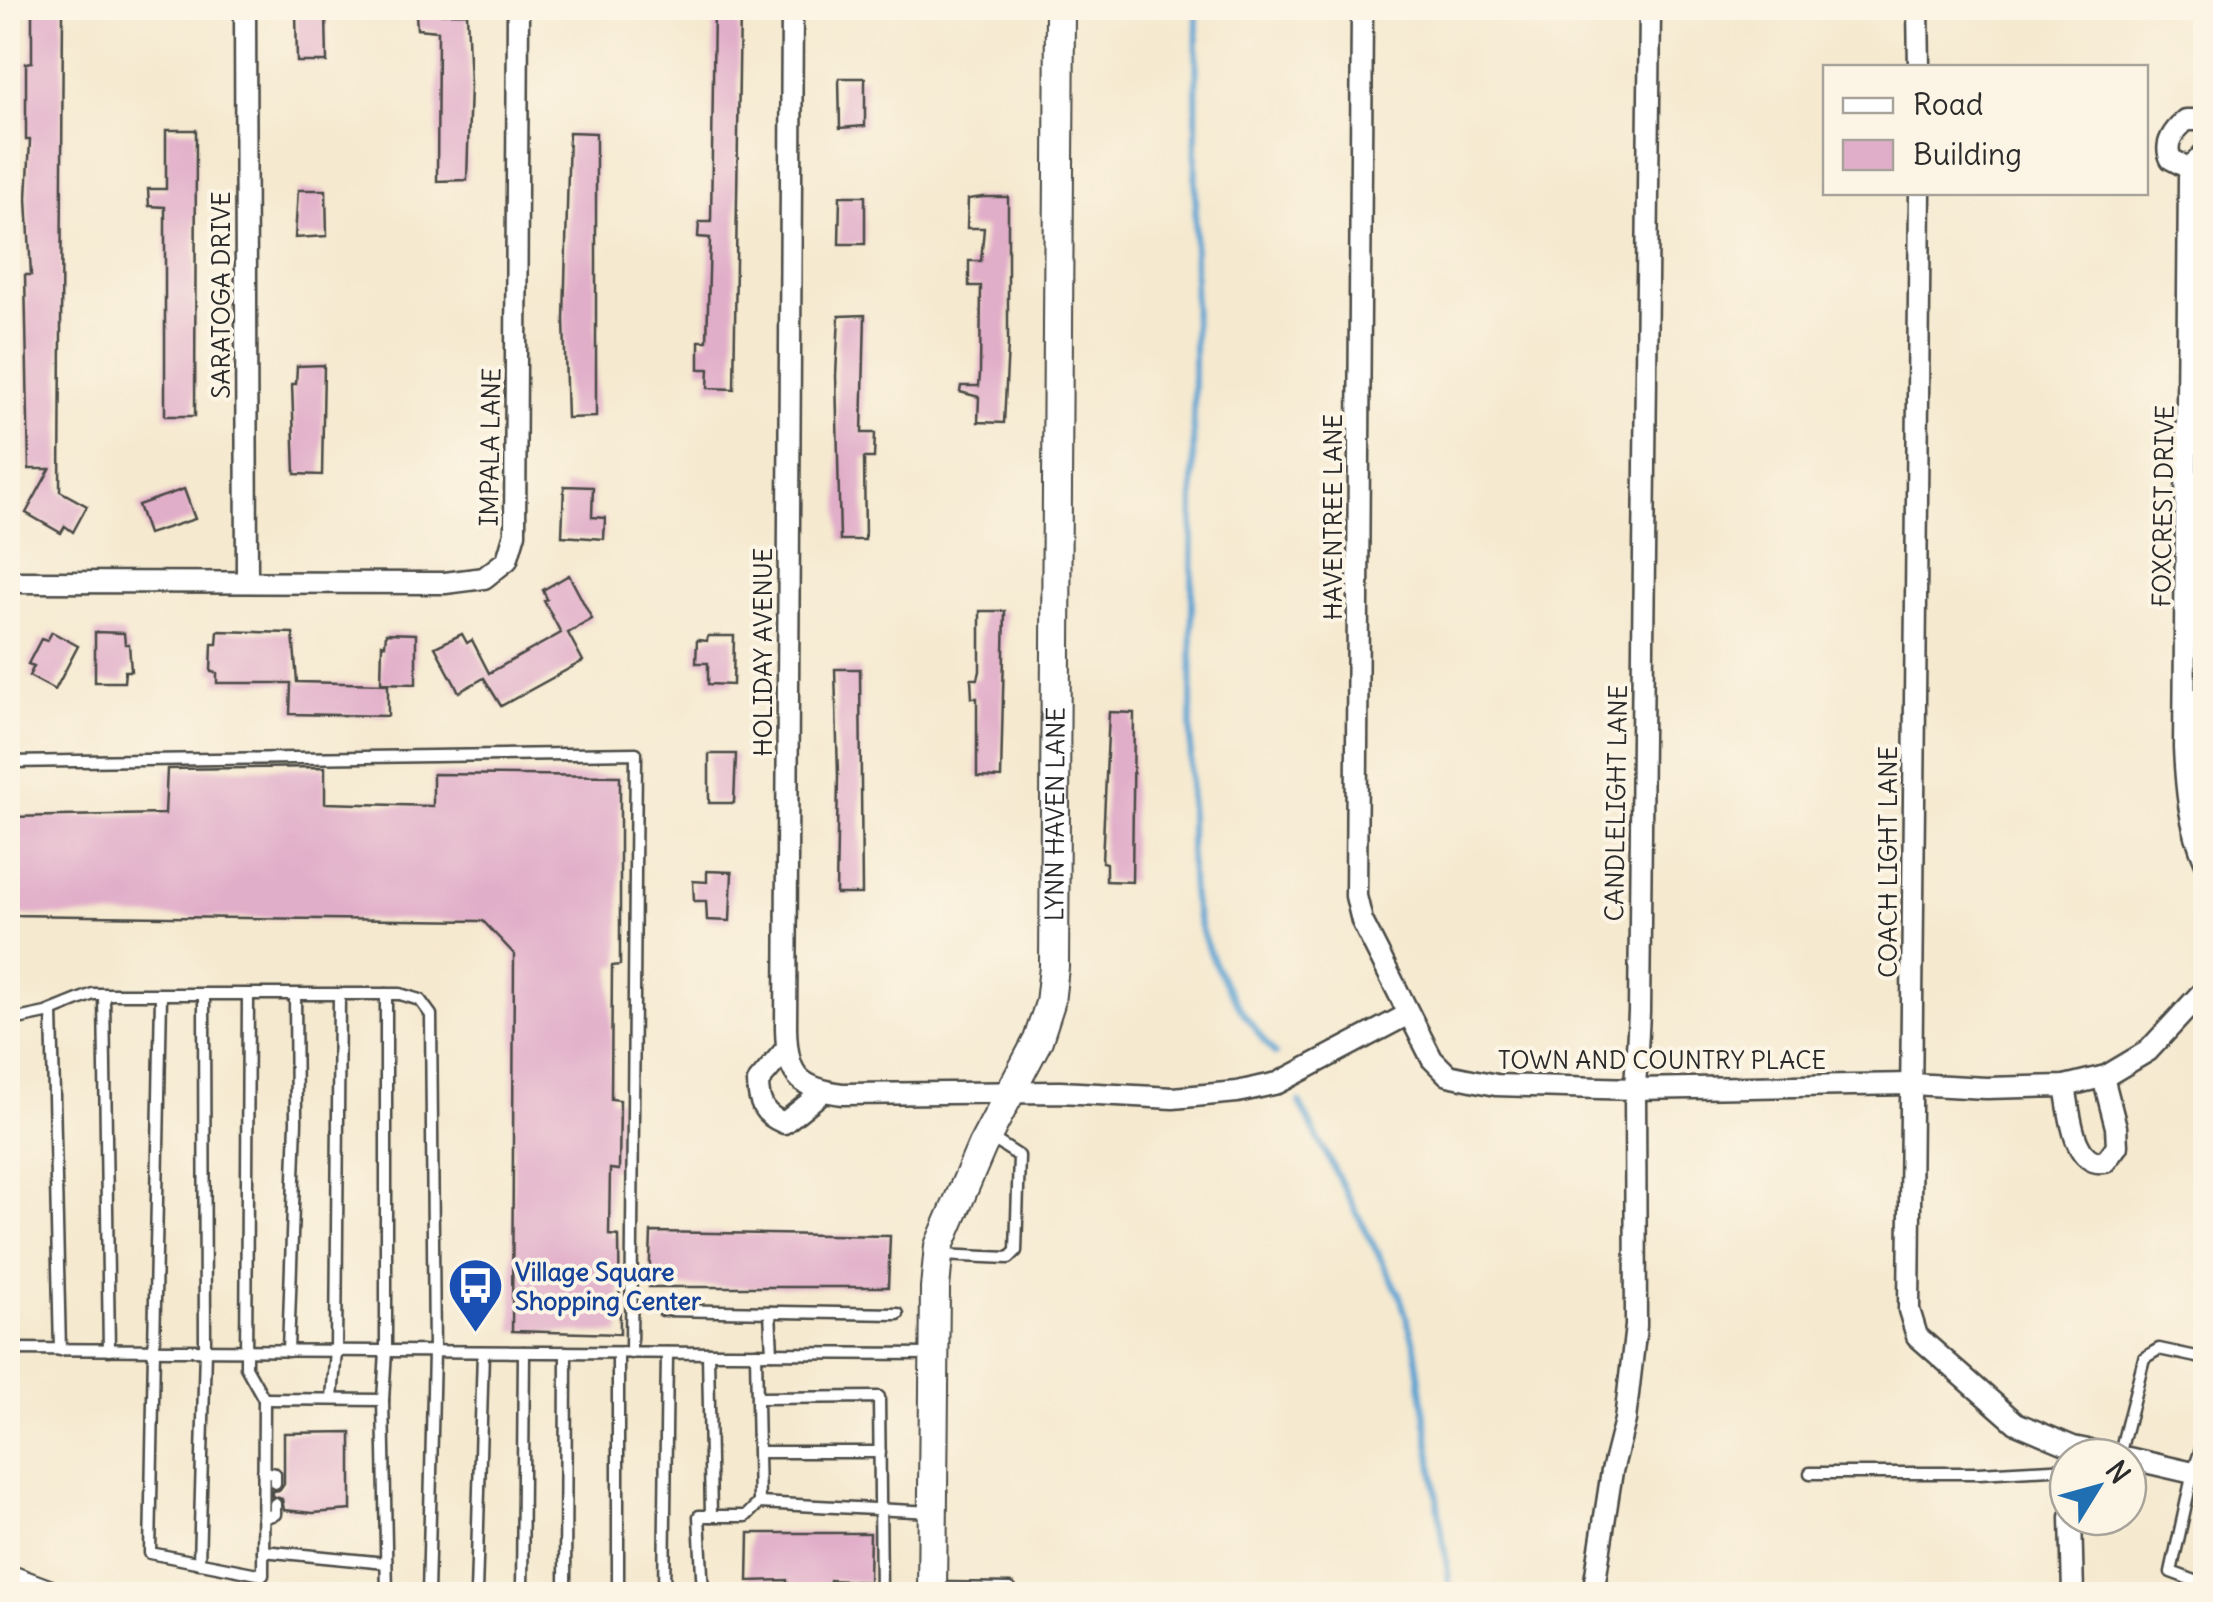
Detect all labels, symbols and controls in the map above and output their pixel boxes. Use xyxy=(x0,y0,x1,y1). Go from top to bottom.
legend xyxy=(1823,65,2148,195)
text: Road xyxy=(1913,85,1983,123)
text: Building xyxy=(1913,135,2022,173)
street label: SARATOGA DRIVE xyxy=(205,191,237,399)
street label: IMPALA LANE xyxy=(473,367,507,527)
street label: FOXCREST DRIVE xyxy=(2145,405,2181,607)
street label: HAVENTREE LANE xyxy=(1317,414,1349,620)
street label: HOLIDAY AVENUE xyxy=(747,548,779,756)
street label: CANDLELIGHT LANE xyxy=(1598,684,1634,922)
street label: LYNN HAVEN LANE xyxy=(1038,707,1072,921)
street label: COACH LIGHT LANE xyxy=(1872,746,1904,978)
street label: TOWN AND COUNTRY PLACE xyxy=(1498,1044,1826,1076)
bus stop icon: Village Square Shopping Center xyxy=(446,1256,506,1335)
place label: Village Square Shopping Center xyxy=(515,1256,702,1317)
north arrow xyxy=(2048,1437,2148,1537)
text: N xyxy=(2098,1453,2138,1491)

